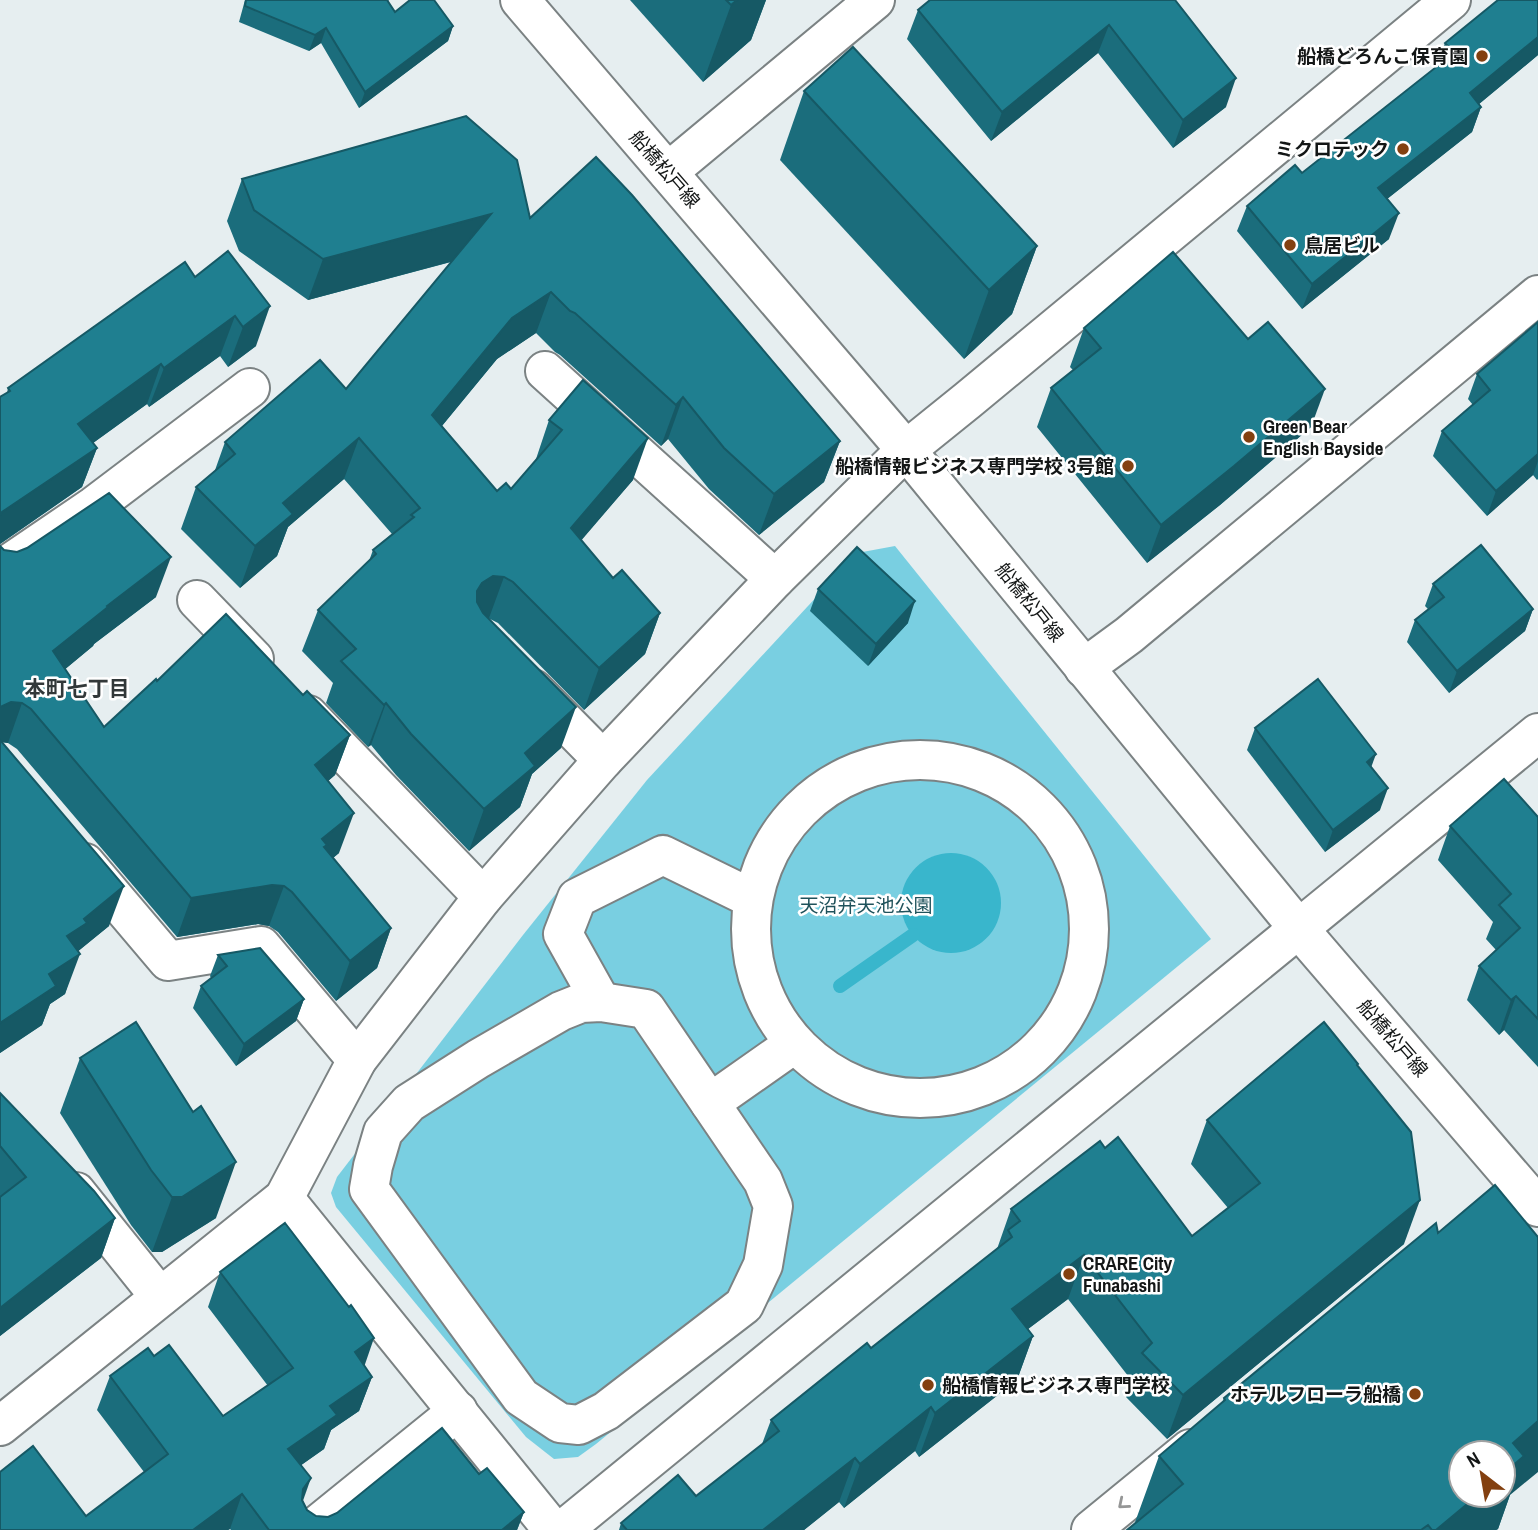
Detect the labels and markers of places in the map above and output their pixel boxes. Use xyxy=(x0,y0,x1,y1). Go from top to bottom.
place label: 船橋どろんこ保育園 xyxy=(1297,43,1468,69)
marker: 船橋どろんこ保育園 xyxy=(1474,48,1490,64)
place label: ミクロテック xyxy=(1275,136,1389,162)
marker: ミクロテック xyxy=(1395,141,1411,157)
place label: 鳥居ビル xyxy=(1304,232,1380,258)
marker: 鳥居ビル xyxy=(1282,237,1298,253)
place label: Green Bear English Bayside xyxy=(1263,413,1384,461)
marker: Green Bear English Bayside xyxy=(1241,429,1257,445)
place label: 船橋情報ビジネス専門学校 3号館 xyxy=(835,453,1114,479)
marker: 船橋情報ビジネス専門学校 3号館 xyxy=(1120,458,1136,474)
place label: CRARE City Funabashi xyxy=(1083,1250,1172,1298)
marker: CRARE City Funabashi xyxy=(1061,1266,1077,1282)
place label: 船橋情報ビジネス専門学校 xyxy=(942,1372,1170,1398)
marker: 船橋情報ビジネス専門学校 xyxy=(920,1377,936,1393)
place label: ホテルフローラ船橋 xyxy=(1230,1381,1401,1407)
marker: ホテルフローラ船橋 xyxy=(1407,1386,1423,1402)

